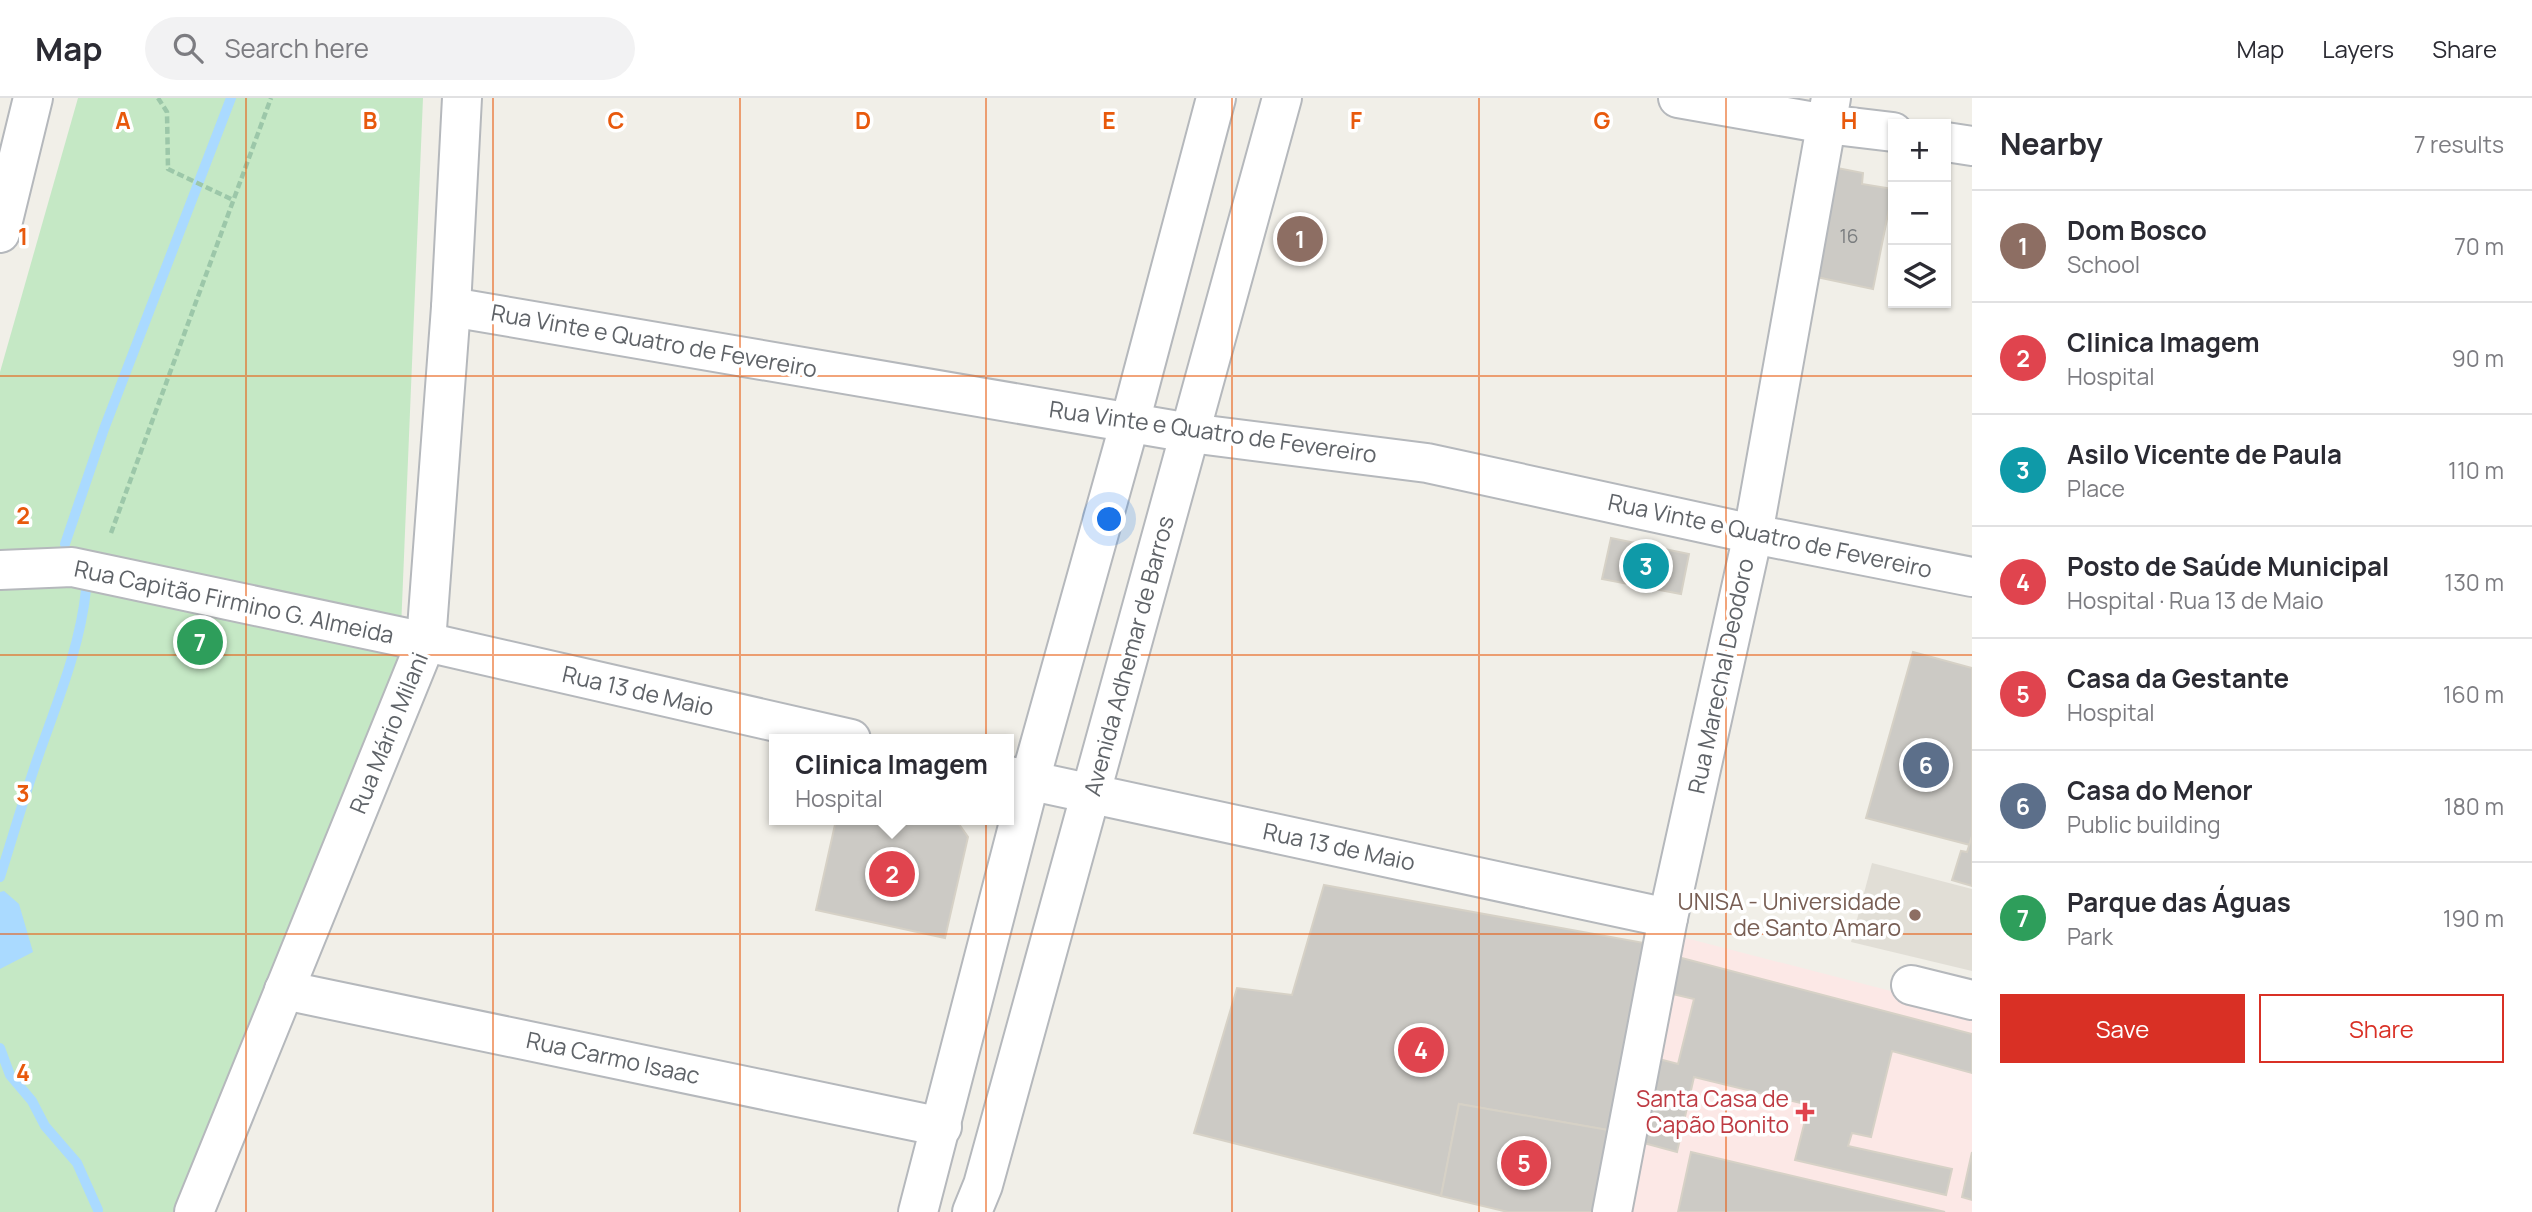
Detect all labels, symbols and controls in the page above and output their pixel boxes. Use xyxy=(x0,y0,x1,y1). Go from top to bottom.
search box xyxy=(145,17,635,80)
text: Map xyxy=(35,26,103,71)
icon: search xyxy=(169,29,207,67)
text: Search here xyxy=(225,30,369,66)
text: Map xyxy=(2237,32,2284,65)
text: Layers xyxy=(2322,32,2394,65)
text: Share xyxy=(2432,32,2497,65)
text: A xyxy=(115,104,131,136)
text: B xyxy=(363,104,377,136)
text: C xyxy=(608,104,625,136)
text: D xyxy=(855,104,871,136)
text: E xyxy=(1102,104,1116,136)
text: F xyxy=(1350,104,1362,136)
text: G xyxy=(1594,104,1611,136)
text: H xyxy=(1841,104,1857,136)
map controls xyxy=(1888,119,1951,308)
button: + xyxy=(1888,119,1951,182)
text: Nearby xyxy=(2000,123,2103,164)
text: 7 results xyxy=(2414,128,2504,160)
button: − xyxy=(1888,182,1951,245)
text: Dom Bosco xyxy=(2067,212,2207,248)
pin: 1 xyxy=(1277,213,1323,265)
text: 1 xyxy=(18,220,28,252)
house number: 16 xyxy=(1839,223,1859,249)
text: 1 xyxy=(2018,230,2028,262)
text: 70 m xyxy=(2454,230,2504,262)
button: layers xyxy=(1888,245,1951,308)
text: School xyxy=(2067,248,2140,280)
street label: Rua Vinte e Quatro de Fevereiro xyxy=(489,296,820,384)
text: Clinica Imagem xyxy=(2067,324,2260,360)
text: 2 xyxy=(2016,342,2030,374)
text: 90 m xyxy=(2452,342,2504,374)
text: Hospital xyxy=(2067,360,2155,392)
street label: Rua Vinte e Quatro de Fevereiro xyxy=(1047,392,1379,470)
text: Asilo Vicente de Paula xyxy=(2067,436,2342,472)
text: 3 xyxy=(2016,454,2030,486)
text: 110 m xyxy=(2448,454,2504,486)
text: Place xyxy=(2067,472,2125,504)
street label: Rua Vinte e Quatro de Fevereiro xyxy=(1605,485,1935,585)
text: 2 xyxy=(16,499,30,531)
your location xyxy=(1092,502,1126,536)
street label: Avenida Adhemar de Barros xyxy=(1075,512,1181,799)
pin: 3 xyxy=(1623,540,1669,592)
text: Posto de Saúde Municipal xyxy=(2067,548,2389,584)
street label: Rua Capitão Firmino G. Almeida xyxy=(71,551,397,651)
street label: Rua Marechal Deodoro xyxy=(1679,555,1761,796)
text: 4 xyxy=(2016,566,2030,598)
text: 130 m xyxy=(2444,566,2504,598)
text: Hospital · Rua 13 de Maio xyxy=(2067,584,2324,616)
pin: 7 xyxy=(177,616,223,668)
street label: Rua Mário Milani xyxy=(341,647,435,818)
street label: Rua 13 de Maio xyxy=(559,657,717,723)
text: Casa da Gestante xyxy=(2067,660,2289,696)
text: 5 xyxy=(2016,678,2030,710)
text: 160 m xyxy=(2443,678,2504,710)
text: Hospital xyxy=(2067,696,2155,728)
popup xyxy=(769,734,1014,825)
pin: 6 xyxy=(1903,739,1949,791)
text: Clinica Imagem xyxy=(795,746,988,782)
text: Casa do Menor xyxy=(2067,772,2253,808)
text: 3 xyxy=(16,777,30,809)
text: Hospital xyxy=(795,782,883,814)
text: 6 xyxy=(2016,790,2030,822)
text: 180 m xyxy=(2444,790,2504,822)
text: Public building xyxy=(2067,808,2221,840)
street label: Rua 13 de Maio xyxy=(1260,814,1418,878)
pin: 2 xyxy=(869,848,915,900)
text: Parque das Águas xyxy=(2067,884,2291,920)
place label: UNISA - Universidade de Santo Amaro xyxy=(1678,885,1901,943)
text: 7 xyxy=(2017,902,2029,934)
text: 190 m xyxy=(2443,902,2504,934)
marker: UNISA - Universidade de Santo Amaro xyxy=(1907,907,1923,923)
text: Park xyxy=(2067,920,2113,952)
button: Save xyxy=(2000,994,2245,1063)
button: Share xyxy=(2259,994,2504,1063)
street label: Rua Carmo Isaac xyxy=(524,1023,703,1091)
pin: 4 xyxy=(1398,1024,1444,1076)
text: 4 xyxy=(16,1056,30,1088)
place label: Santa Casa de Capão Bonito xyxy=(1636,1082,1789,1140)
marker: Santa Casa de Capão Bonito xyxy=(1795,1102,1815,1122)
pin: 5 xyxy=(1501,1137,1547,1189)

